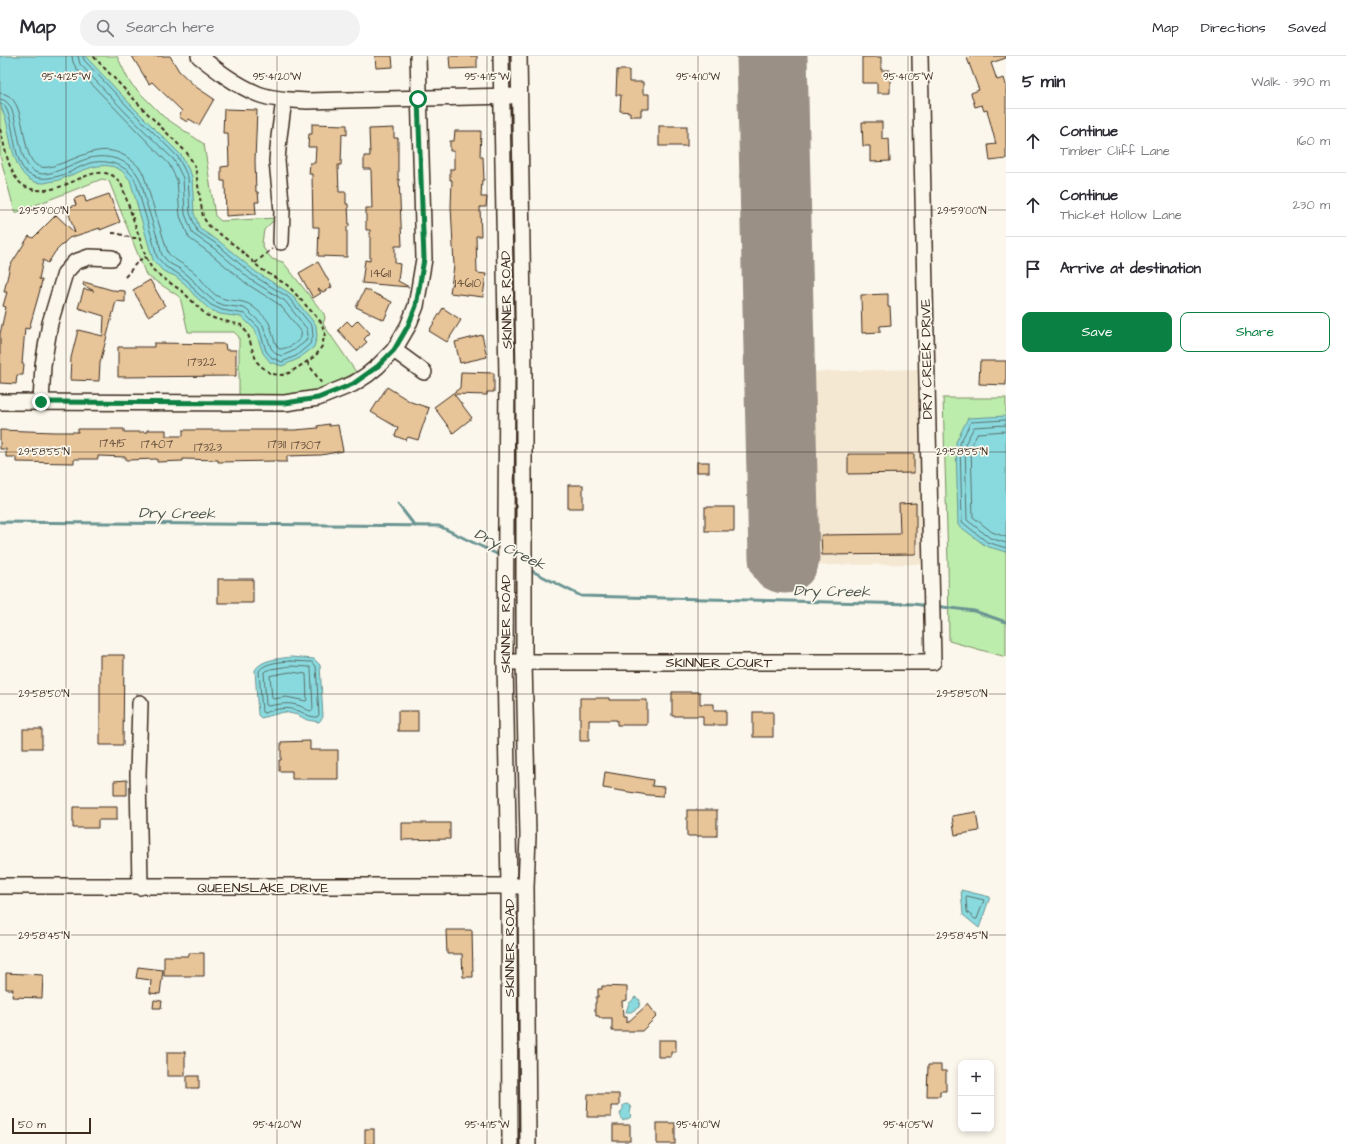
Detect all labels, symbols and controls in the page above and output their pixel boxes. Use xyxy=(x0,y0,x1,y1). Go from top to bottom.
search box xyxy=(80,10,360,46)
text: Map xyxy=(20,14,56,41)
icon: search xyxy=(94,17,116,39)
text: Search here xyxy=(126,17,215,38)
text: Map xyxy=(1152,18,1179,38)
text: Directions xyxy=(1201,18,1266,38)
text: Saved xyxy=(1288,18,1326,38)
text: 95°41'25"W xyxy=(41,70,91,84)
text: 95°41'20"W xyxy=(253,70,302,84)
text: 95°41'15"W xyxy=(465,70,510,84)
text: 95°41'10"W xyxy=(676,70,721,84)
text: 95°41'05"W xyxy=(883,70,934,84)
text: 5 min xyxy=(1022,70,1065,94)
text: Walk · 390 m xyxy=(1251,73,1330,91)
route start xyxy=(409,90,427,108)
text: Continue xyxy=(1060,121,1118,142)
icon: ahead xyxy=(1022,130,1044,152)
text: 160 m xyxy=(1297,132,1330,150)
text: Timber Cliff Lane xyxy=(1060,142,1170,160)
text: Continue xyxy=(1060,185,1118,206)
icon: ahead xyxy=(1022,194,1044,216)
text: 230 m xyxy=(1292,196,1330,214)
text: 29°59'00"N xyxy=(19,204,69,218)
text: 29°59'00"N xyxy=(937,204,987,218)
text: Thicket Hollow Lane xyxy=(1060,206,1182,224)
street label: SKINNER ROAD xyxy=(496,251,518,349)
icon: arrive xyxy=(1022,258,1044,280)
text: Arrive at destination xyxy=(1060,258,1201,279)
house number: 14611 xyxy=(371,265,392,282)
house number: 14610 xyxy=(455,275,482,292)
street label: DRY CREEK DRIVE xyxy=(916,298,938,420)
button: Save xyxy=(1022,312,1172,352)
button: Share xyxy=(1180,312,1330,352)
house number: 17322 xyxy=(188,354,217,371)
route end xyxy=(32,393,50,411)
house number: 17415 xyxy=(99,435,127,452)
house number: 17407 xyxy=(141,436,174,453)
house number: 17311 xyxy=(268,436,287,453)
house number: 17307 xyxy=(291,437,322,454)
house number: 17323 xyxy=(194,439,222,456)
text: 29°58'55"N xyxy=(18,445,70,459)
text: 29°58'55"N xyxy=(936,445,988,459)
water label: Dry Creek xyxy=(138,502,216,526)
water label: Dry Creek xyxy=(470,523,550,577)
street label: SKINNER ROAD xyxy=(496,575,516,673)
water label: Dry Creek xyxy=(793,580,871,604)
street label: SKINNER COURT xyxy=(666,653,773,673)
text: 29°58'50"N xyxy=(19,687,69,701)
text: 29°58'50"N xyxy=(937,687,987,701)
street label: QUEENSLAKE DRIVE xyxy=(197,878,329,898)
street label: SKINNER ROAD xyxy=(500,899,520,997)
text: 29°58'45"N xyxy=(18,929,70,943)
text: 29°58'45"N xyxy=(936,929,988,943)
map controls xyxy=(958,1060,994,1132)
button: + xyxy=(958,1060,994,1096)
button: − xyxy=(958,1096,994,1132)
scale bar xyxy=(12,1116,91,1135)
text: 50 m xyxy=(18,1117,46,1132)
text: 95°41'20"W xyxy=(253,1118,302,1132)
text: 95°41'15"W xyxy=(465,1118,510,1132)
text: 95°41'10"W xyxy=(676,1118,721,1132)
text: 95°41'05"W xyxy=(883,1118,934,1132)

